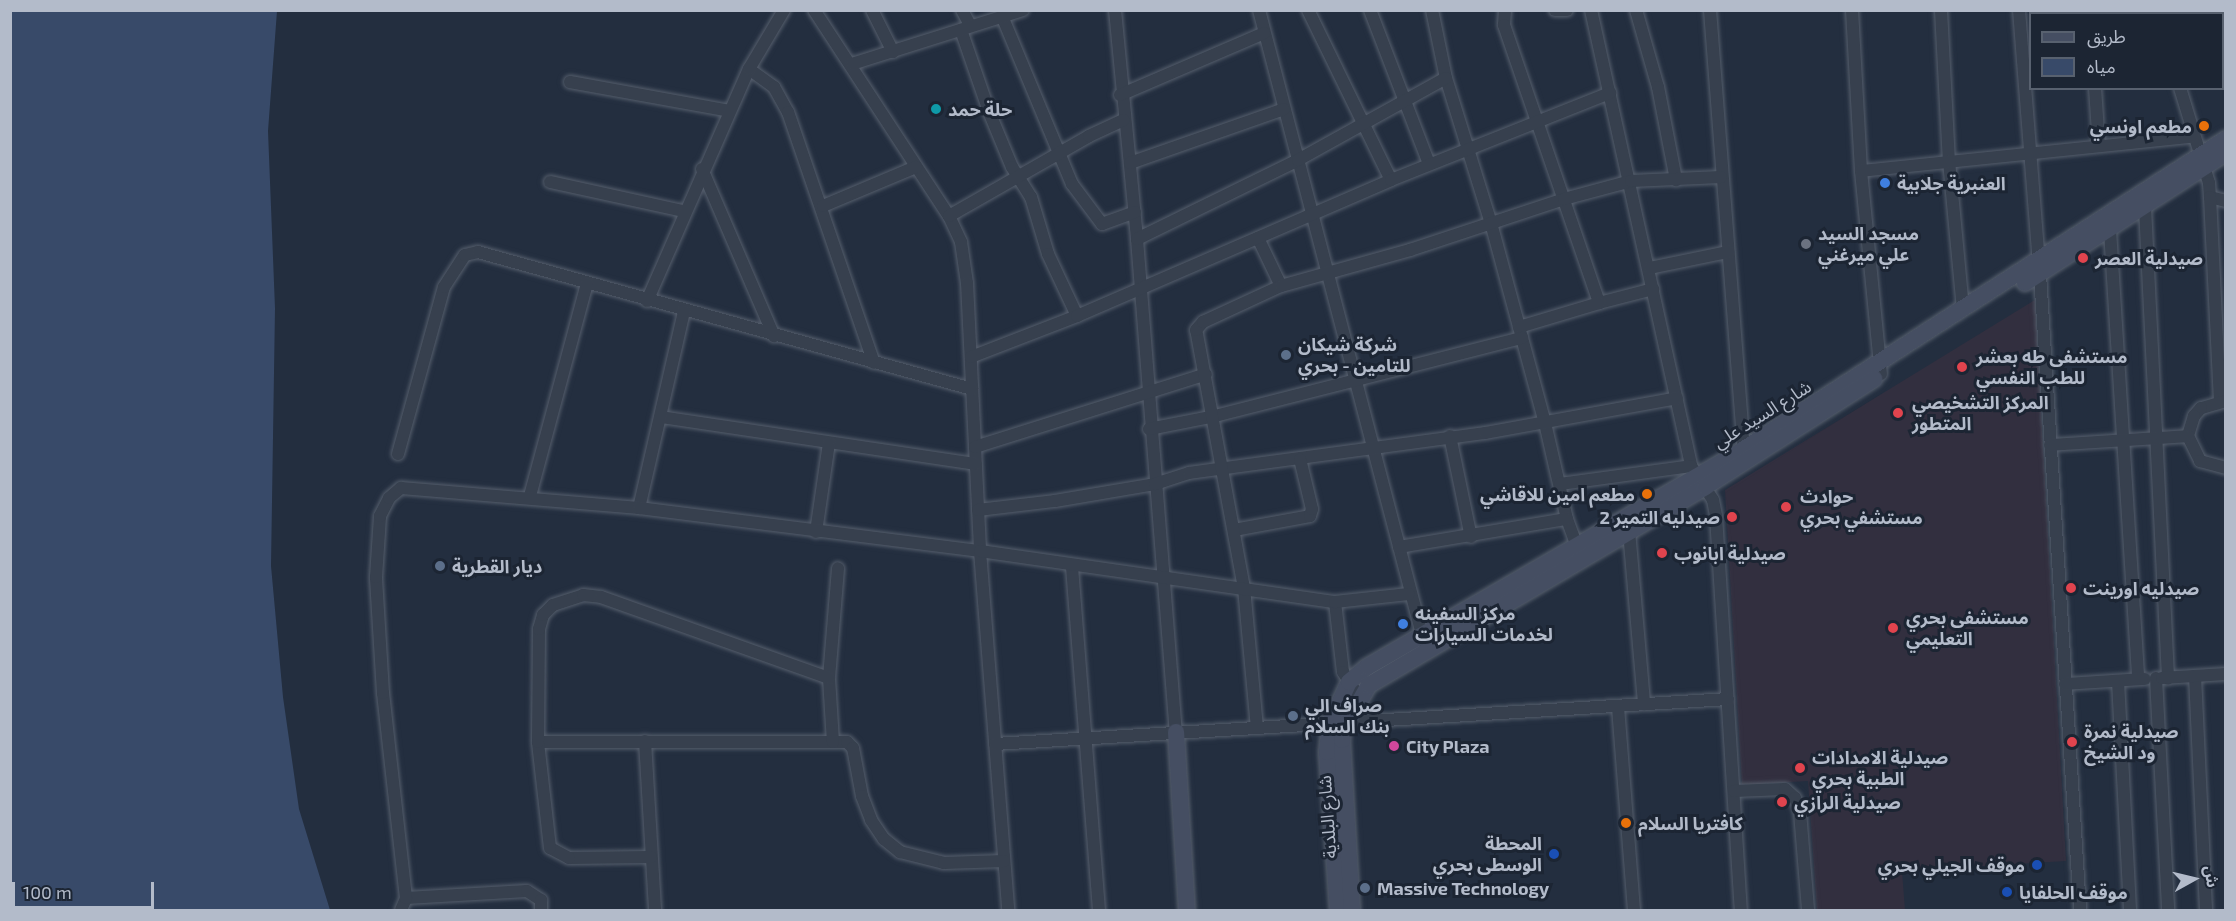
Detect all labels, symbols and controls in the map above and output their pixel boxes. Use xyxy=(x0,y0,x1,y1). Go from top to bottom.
legend xyxy=(2029,12,2224,90)
text: طريق xyxy=(2087,25,2126,47)
text: مياه xyxy=(2087,55,2116,77)
place label: حلة حمد xyxy=(948,98,1012,120)
marker: حلة حمد xyxy=(929,102,943,116)
place label: مطعم اونسي xyxy=(2090,115,2192,137)
marker: مطعم اونسي xyxy=(2197,119,2211,133)
place label: العنبرية جلابية xyxy=(1897,172,2006,194)
marker: العنبرية جلابية xyxy=(1878,176,1892,190)
place label: مسجد السيد علي ميرغني xyxy=(1818,223,1919,266)
marker: مسجد السيد علي ميرغني xyxy=(1799,237,1813,251)
place label: صيدلية العصر xyxy=(2095,247,2203,269)
marker: صيدلية العصر xyxy=(2076,251,2090,265)
place label: شركة شيكان للتامين - بحري xyxy=(1298,334,1411,376)
place label: مستشفى طه بعشر للطب النفسي xyxy=(1976,346,2128,388)
marker: شركة شيكان للتامين - بحري xyxy=(1279,348,1293,362)
marker: مستشفى طه بعشر للطب النفسي xyxy=(1953,358,1971,376)
street label: شارع السيد علي xyxy=(1709,375,1815,453)
place label: المركز التشخيصي المتطور xyxy=(1912,392,2049,434)
marker: المركز التشخيصي المتطور xyxy=(1889,404,1907,422)
place label: مطعم امين للاقاشي xyxy=(1480,483,1635,505)
place label: حوادث مستشفي بحري xyxy=(1800,486,1923,528)
marker: مطعم امين للاقاشي xyxy=(1640,487,1654,501)
marker: حوادث مستشفي بحري xyxy=(1777,498,1795,516)
place label: صيدليه التمير 2 xyxy=(1600,506,1720,528)
marker: صيدليه التمير 2 xyxy=(1725,510,1739,524)
place label: صيدلية ابانوب xyxy=(1674,542,1786,564)
marker: صيدلية ابانوب xyxy=(1655,546,1669,560)
place label: ديار القطرية xyxy=(452,555,542,577)
marker: ديار القطرية xyxy=(433,559,447,573)
place label: صيدليه اورينت xyxy=(2083,577,2199,599)
marker: صيدليه اورينت xyxy=(2064,581,2078,595)
place label: مركز السفينه لخدمات السيارات xyxy=(1415,603,1553,646)
place label: مستشفى بحري التعليمي xyxy=(1906,607,2029,650)
marker: مركز السفينه لخدمات السيارات xyxy=(1396,617,1410,631)
marker: مستشفى بحري التعليمي xyxy=(1884,619,1902,637)
place label: صراف الي بنك السلام xyxy=(1305,695,1390,738)
marker: صراف الي بنك السلام xyxy=(1286,709,1300,723)
place label: صيدلية نمرة ود الشيخ xyxy=(2084,721,2179,764)
place label: City Plaza xyxy=(1406,735,1490,757)
marker: صيدلية نمرة ود الشيخ xyxy=(2065,735,2079,749)
marker: City Plaza xyxy=(1387,739,1401,753)
place label: صيدلية الامدادات الطبية بحري xyxy=(1812,747,1948,789)
marker: صيدلية الامدادات الطبية بحري xyxy=(1793,761,1807,775)
street label: شارع البلدية xyxy=(1313,775,1341,859)
place label: صيدلية الرازي xyxy=(1794,791,1901,813)
marker: صيدلية الرازي xyxy=(1775,795,1789,809)
place label: كافتريا السلام xyxy=(1638,812,1743,834)
marker: كافتريا السلام xyxy=(1619,816,1633,830)
place label: المحطة الوسطى بحري xyxy=(1433,833,1542,876)
marker: المحطة الوسطى بحري xyxy=(1547,847,1561,861)
north arrow xyxy=(2164,849,2224,909)
place label: موقف الجيلي بحري xyxy=(1878,854,2025,876)
marker: موقف الجيلي بحري xyxy=(2030,858,2044,872)
text: ش xyxy=(2201,864,2223,889)
scale bar xyxy=(15,870,158,908)
place label: Massive Technology xyxy=(1377,877,1550,899)
text: 100 m xyxy=(23,881,72,903)
marker: Massive Technology xyxy=(1358,881,1372,895)
place label: موقف الحلفايا xyxy=(2019,881,2128,903)
marker: موقف الحلفايا xyxy=(2000,885,2014,899)

